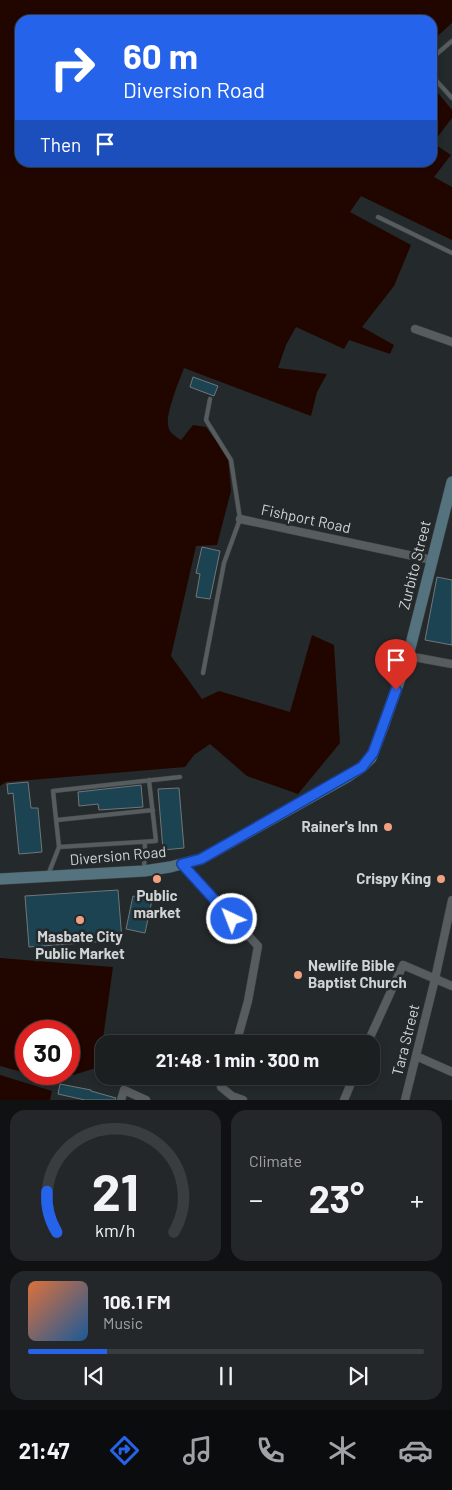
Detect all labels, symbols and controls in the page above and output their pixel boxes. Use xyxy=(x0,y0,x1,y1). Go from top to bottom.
text: 60 m xyxy=(123,34,198,76)
icon: right xyxy=(40,35,105,100)
text: Diversion Road xyxy=(123,76,265,102)
icon: arrive xyxy=(91,130,119,158)
text: Then xyxy=(40,133,81,156)
street label: Fishport Road xyxy=(260,500,353,536)
street label: Zurbito Street xyxy=(394,518,434,611)
pin xyxy=(375,639,417,690)
icon: arrive xyxy=(382,646,410,674)
place label: Rainer's Inn xyxy=(302,817,378,835)
marker: Rainer's Inn xyxy=(382,821,394,833)
street label: Diversion Road xyxy=(69,842,167,868)
place label: Crispy King xyxy=(356,869,431,887)
marker: Public market xyxy=(151,873,163,885)
marker: Crispy King xyxy=(435,873,447,885)
place label: Public market xyxy=(133,886,181,921)
position arrow xyxy=(205,892,257,944)
marker: Masbate City Public Market xyxy=(74,914,86,926)
place label: Masbate City Public Market xyxy=(35,927,125,962)
place label: Newlife Bible Baptist Church xyxy=(308,956,407,991)
marker: Newlife Bible Baptist Church xyxy=(292,969,304,981)
street label: Tara Street xyxy=(387,1002,423,1077)
speed limit sign: 30 xyxy=(15,1020,80,1085)
text: 21:48 · 1 min · 300 m xyxy=(156,1048,319,1071)
text: Climate xyxy=(249,1151,302,1170)
text: 21 xyxy=(92,1159,139,1221)
text: 23° xyxy=(309,1175,364,1221)
text: − xyxy=(249,1182,263,1216)
text: + xyxy=(410,1182,424,1216)
text: km/h xyxy=(95,1219,136,1241)
text: 106.1 FM xyxy=(103,1290,171,1313)
text: Music xyxy=(103,1313,143,1332)
icon: previous xyxy=(80,1362,108,1390)
icon: pause xyxy=(212,1362,240,1390)
icon: next xyxy=(344,1362,372,1390)
icon: directions xyxy=(107,1433,142,1468)
icon: music xyxy=(180,1433,215,1468)
icon: phone xyxy=(253,1433,288,1468)
icon: climate xyxy=(325,1433,360,1468)
icon: car xyxy=(398,1433,433,1468)
text: 21:47 xyxy=(19,1437,69,1463)

